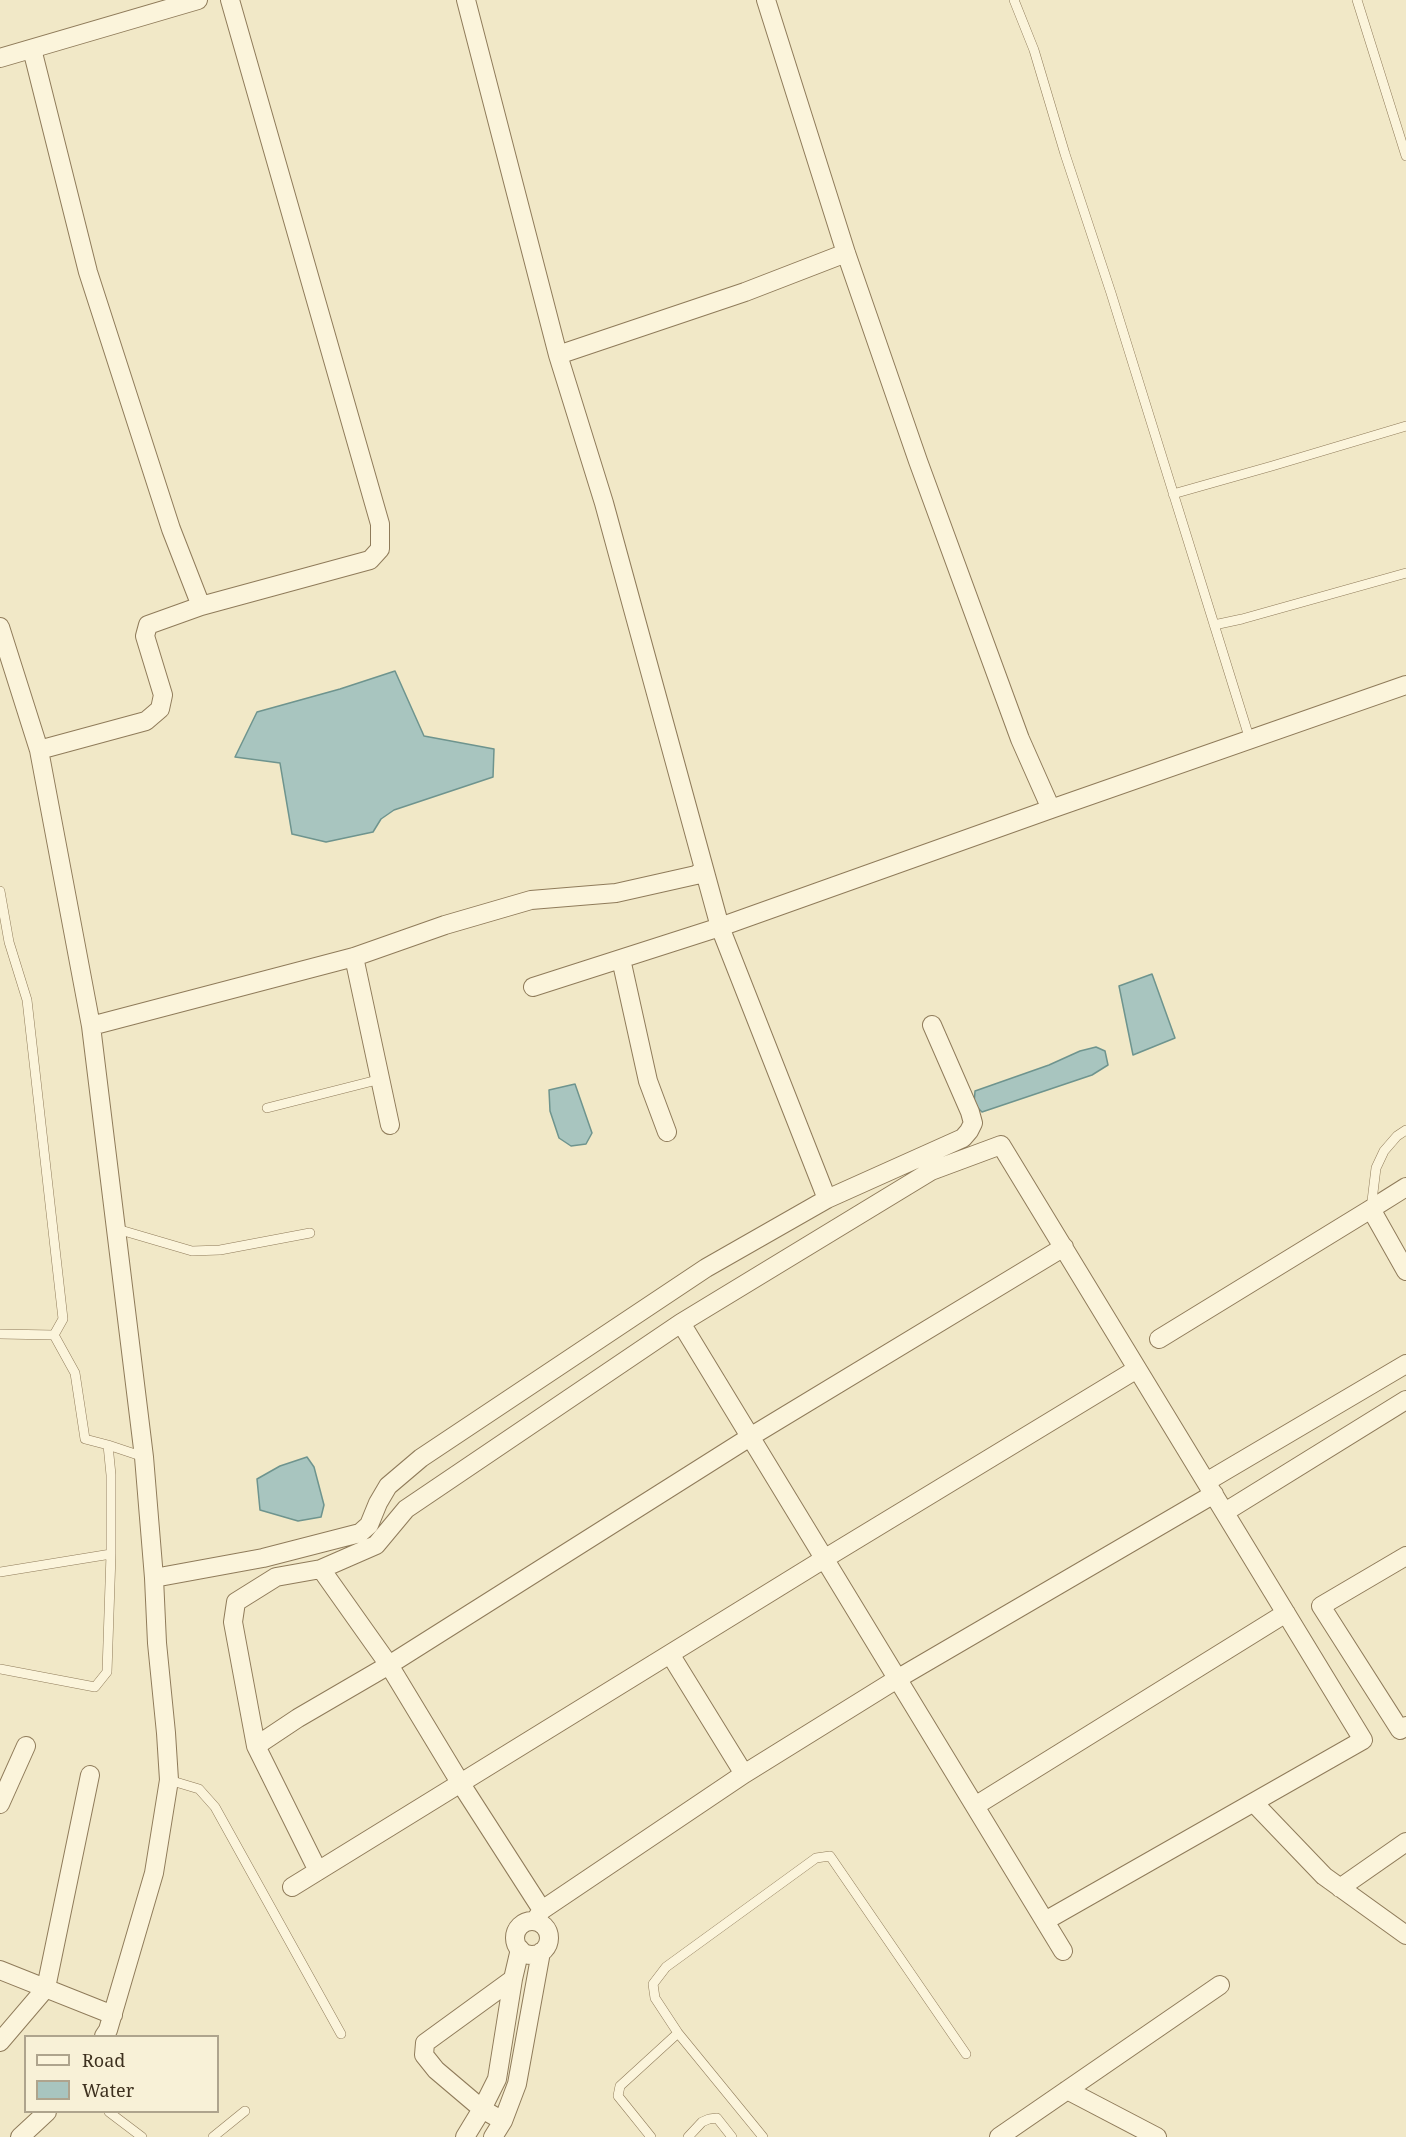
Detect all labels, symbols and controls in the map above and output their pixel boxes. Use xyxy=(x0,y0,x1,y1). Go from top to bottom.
legend xyxy=(24,2035,219,2113)
text: Road xyxy=(82,2048,125,2072)
text: Water xyxy=(82,2078,134,2102)

